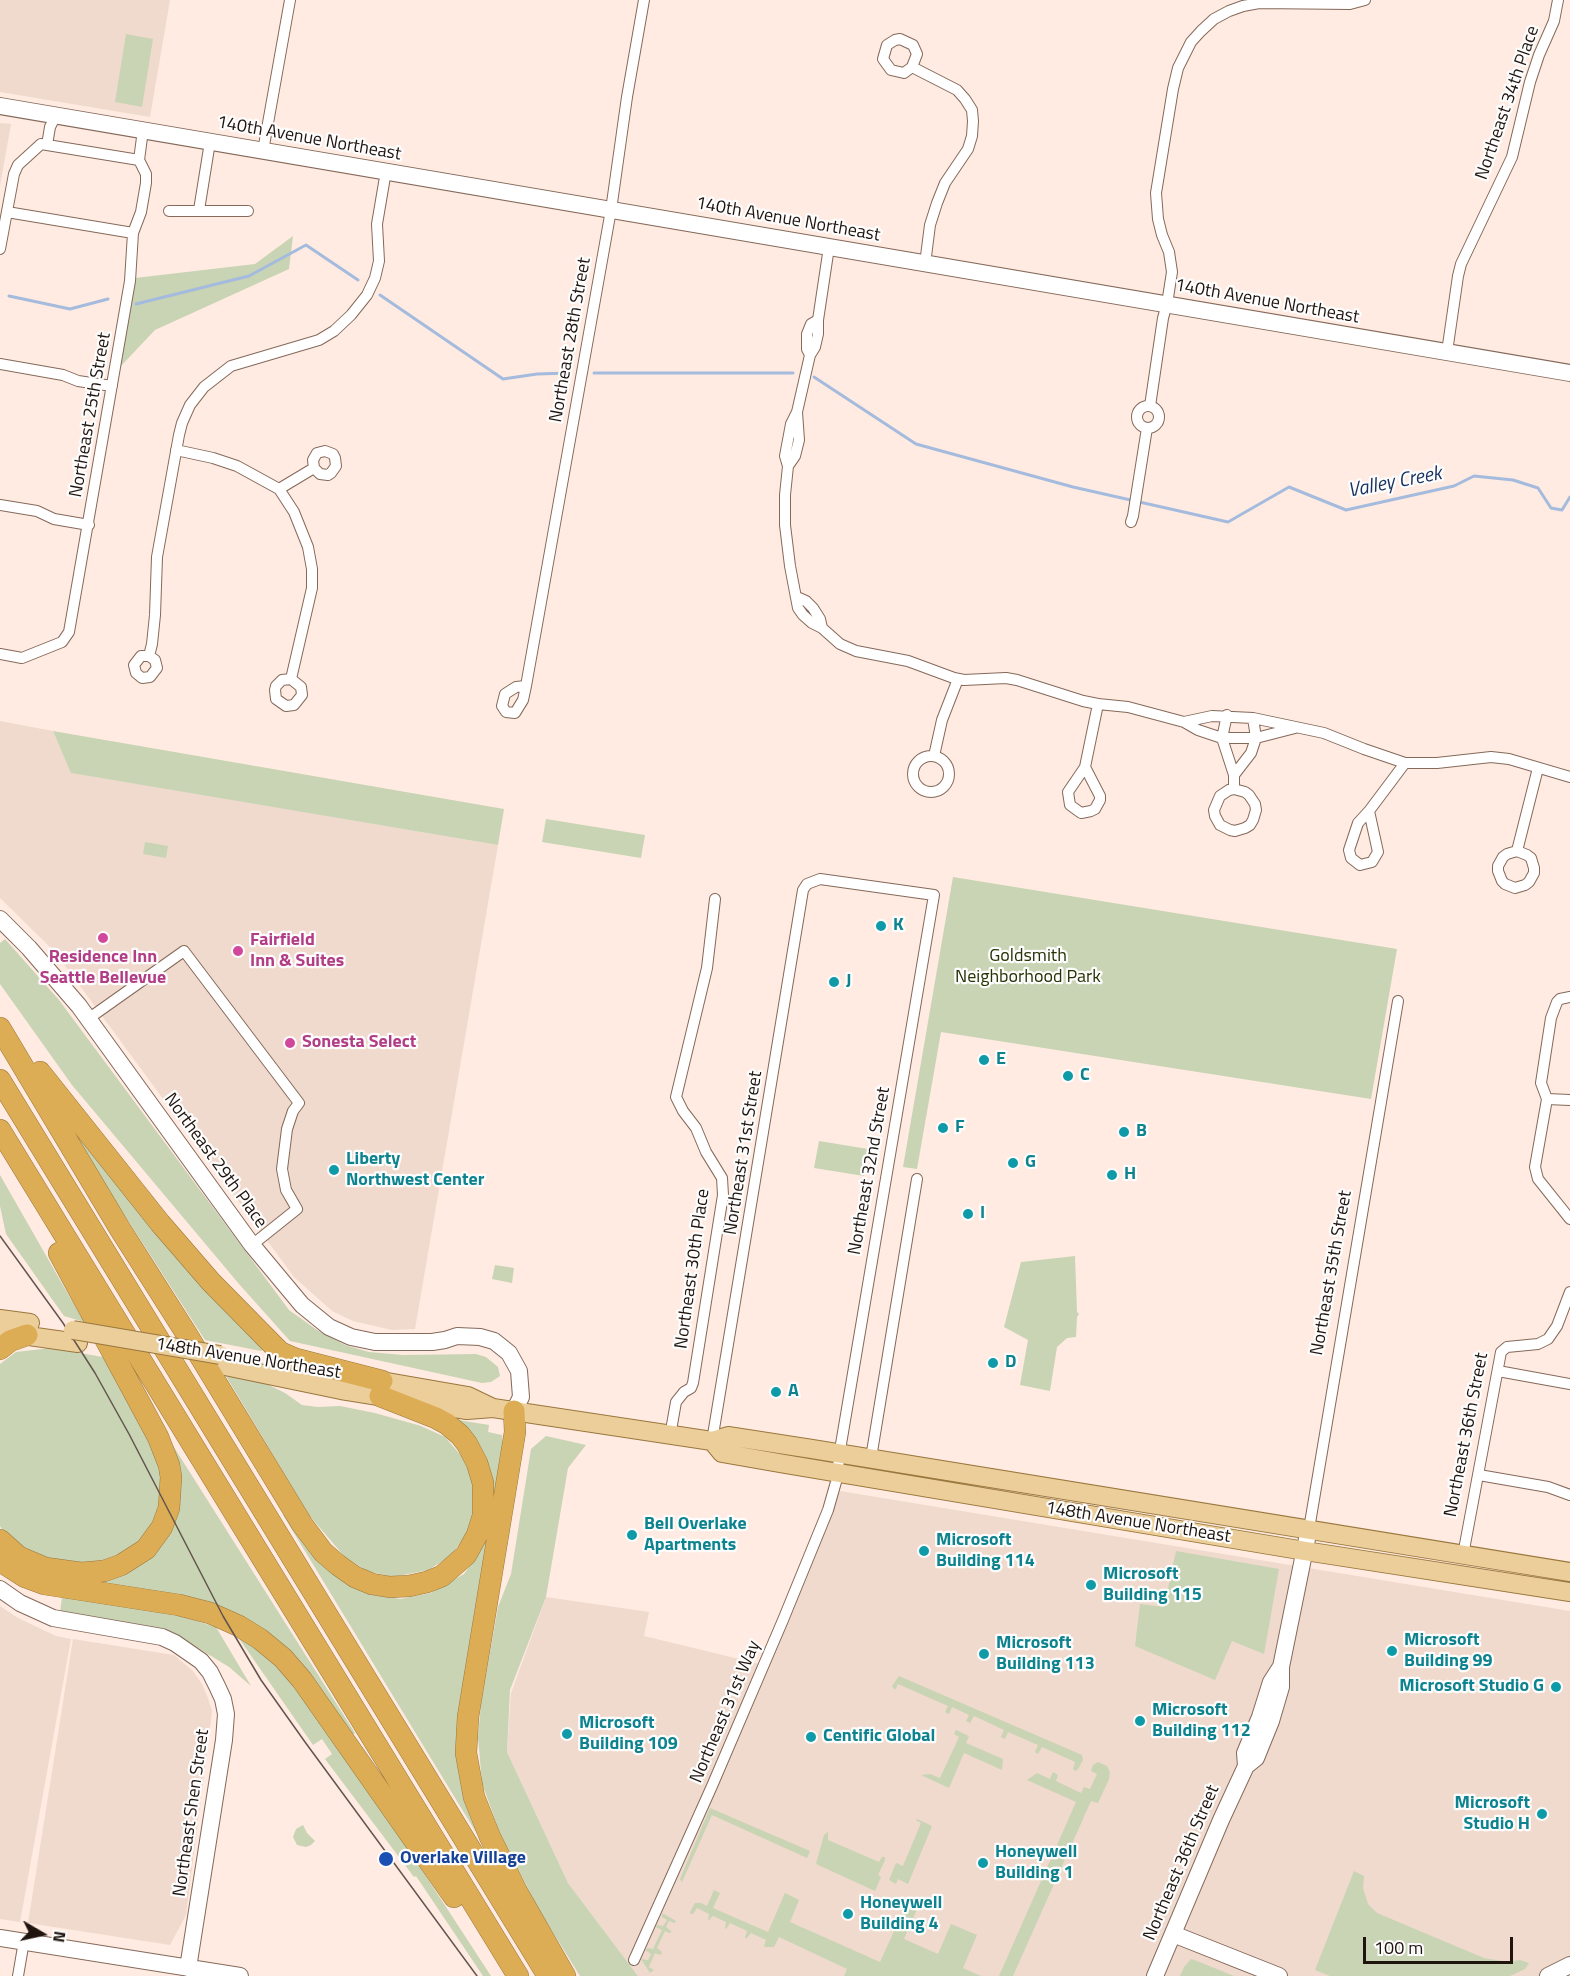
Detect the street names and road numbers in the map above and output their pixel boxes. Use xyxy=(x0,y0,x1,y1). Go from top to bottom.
street label: Northeast 34th Place xyxy=(1472,23,1544,183)
street label: 140th Avenue Northeast xyxy=(215,112,403,166)
street label: 140th Avenue Northeast xyxy=(694,193,882,247)
street label: Northeast 28th Street xyxy=(546,256,596,424)
street label: 140th Avenue Northeast xyxy=(1173,275,1361,329)
street label: Northeast 25th Street xyxy=(66,331,116,499)
street label: Northeast 31st Street xyxy=(720,1069,768,1237)
street label: Northeast 32nd Street xyxy=(845,1085,895,1257)
street label: Northeast 29th Place xyxy=(159,1089,271,1233)
street label: Northeast 30th Place xyxy=(671,1188,715,1350)
street label: Northeast 35th Street xyxy=(1307,1189,1357,1357)
street label: 148th Avenue Northeast xyxy=(154,1334,342,1384)
street label: Northeast 36th Street xyxy=(1440,1351,1494,1519)
street label: 148th Avenue Northeast xyxy=(1044,1498,1232,1548)
street label: Northeast 31st Way xyxy=(686,1638,766,1786)
street label: Northeast Shen Street xyxy=(170,1728,214,1898)
street label: Northeast 36th Street xyxy=(1139,1782,1225,1944)

